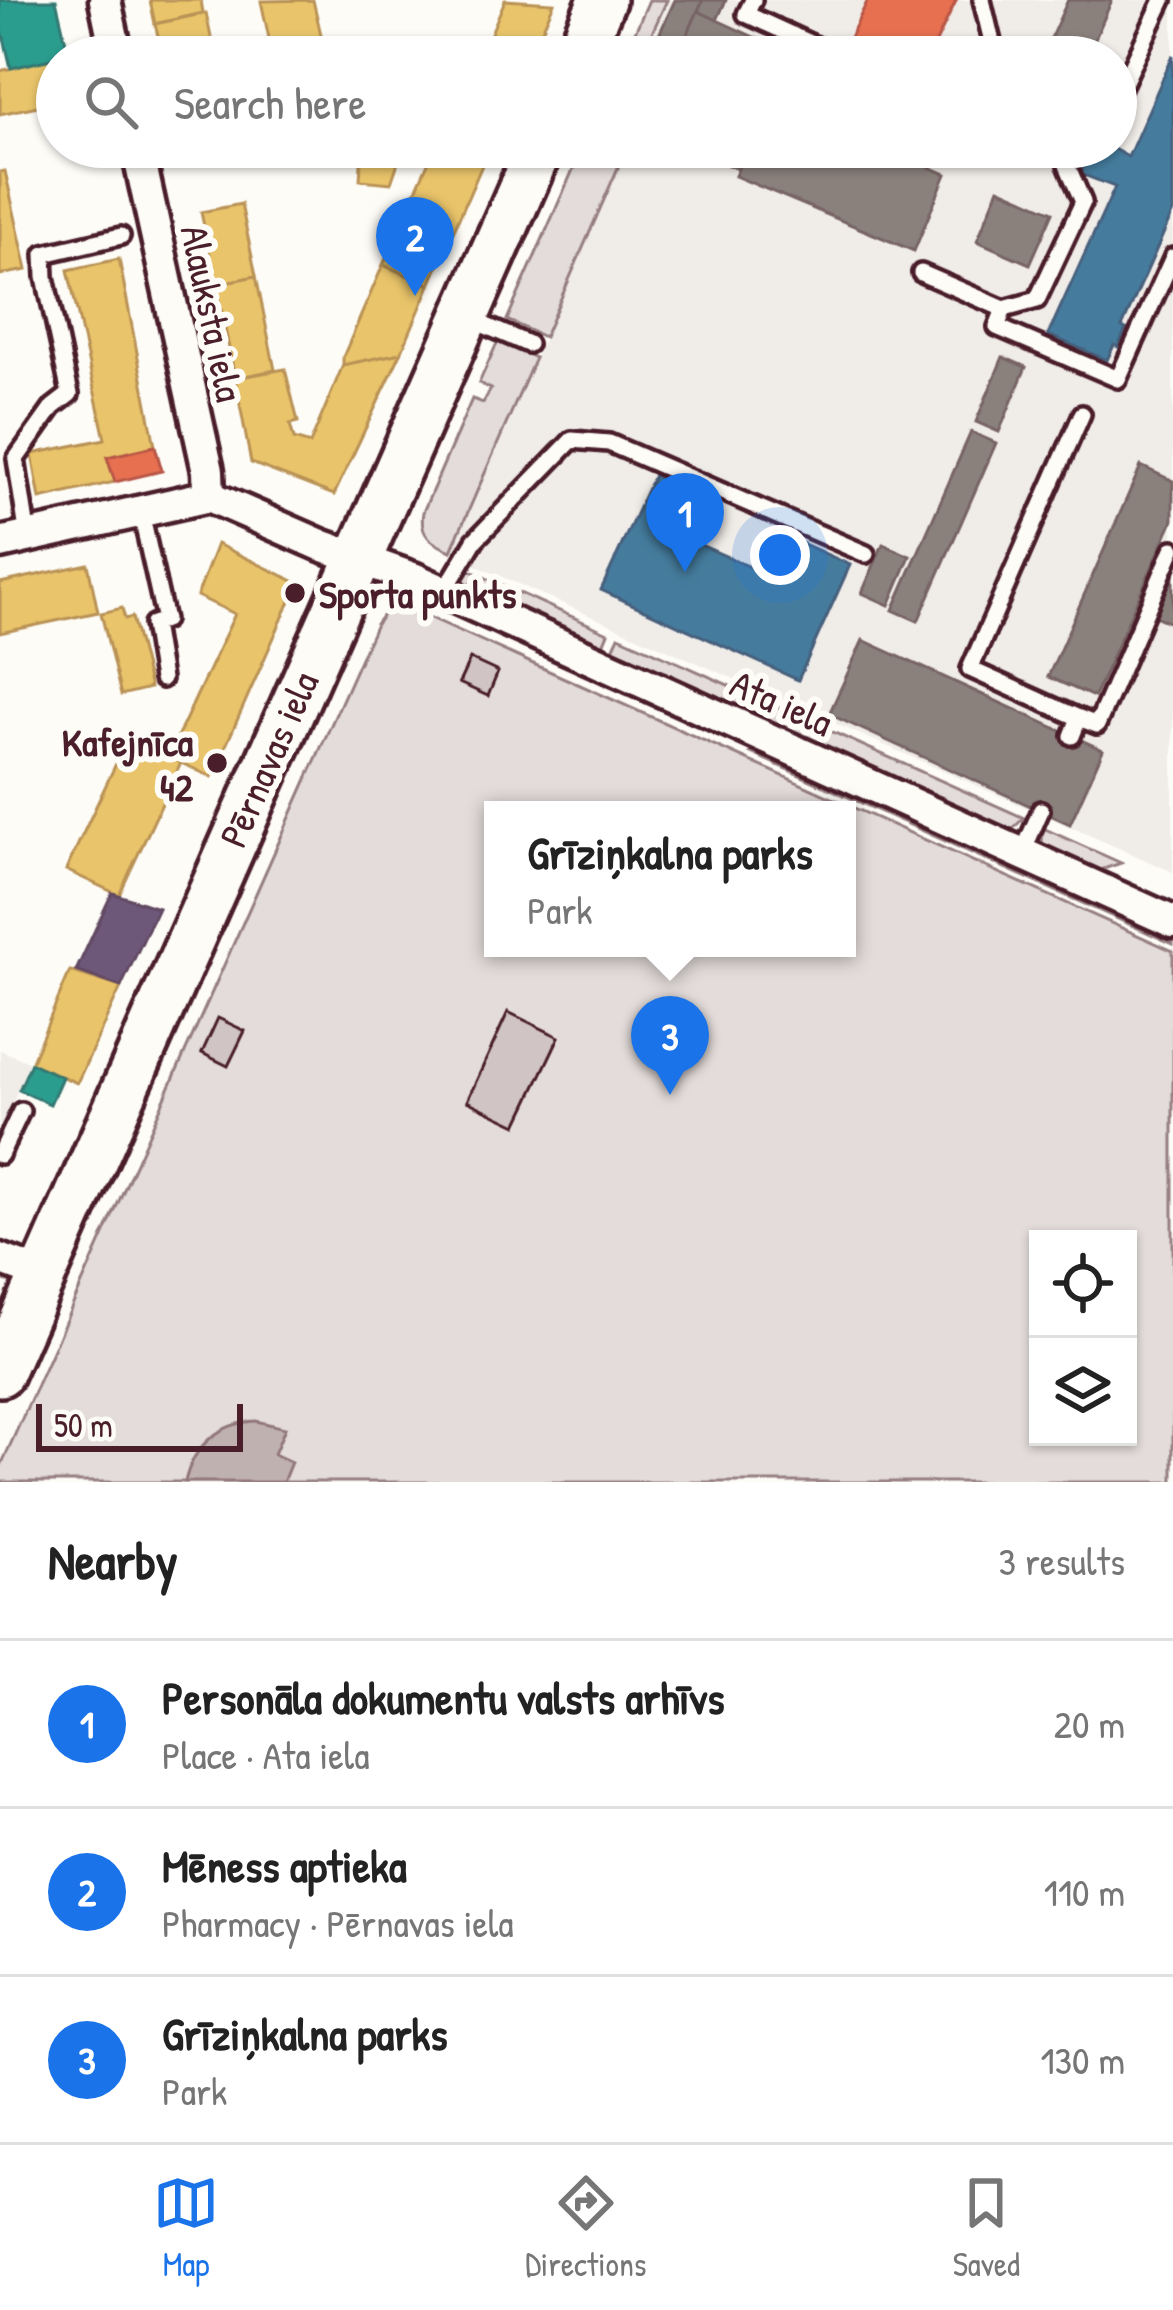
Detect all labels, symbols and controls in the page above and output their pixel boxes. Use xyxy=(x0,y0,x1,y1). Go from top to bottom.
search box xyxy=(36,36,1137,168)
icon: search xyxy=(78,69,144,135)
text: Search here xyxy=(174,72,366,133)
pin: 2 xyxy=(376,197,454,296)
street label: Alauksta iela xyxy=(168,220,258,406)
pin: 1 xyxy=(646,473,724,572)
your location xyxy=(750,525,810,585)
place label: Sporta punkts xyxy=(319,567,517,621)
marker: Sporta punkts xyxy=(282,580,308,606)
street label: Ata iela xyxy=(723,656,841,748)
street label: Pērnavas iela xyxy=(206,663,330,855)
place label: Kafejnīca 42 xyxy=(62,715,194,813)
marker: Kafejnīca 42 xyxy=(204,750,230,776)
popup xyxy=(484,801,856,957)
text: Grīziņkalna parks xyxy=(527,822,813,883)
text: Park xyxy=(527,883,592,936)
pin: 3 xyxy=(631,996,709,1095)
map controls xyxy=(1029,1230,1137,1446)
button: locate xyxy=(1029,1230,1137,1338)
button: layers xyxy=(1029,1338,1137,1446)
scale bar xyxy=(36,1398,243,1451)
text: 50 m xyxy=(54,1403,113,1447)
text: Nearby xyxy=(48,1526,178,1595)
text: 3 results xyxy=(999,1534,1125,1587)
text: Personāla dokumentu valsts arhīvs xyxy=(162,1667,725,1728)
text: 1 xyxy=(80,1697,94,1750)
text: 20 m xyxy=(1054,1697,1125,1750)
text: Place · Ata iela xyxy=(162,1728,369,1781)
text: Mēness aptieka xyxy=(162,1835,407,1896)
text: 2 xyxy=(78,1865,96,1918)
text: 110 m xyxy=(1044,1865,1125,1918)
text: Pharmacy · Pērnavas iela xyxy=(162,1896,514,1949)
text: Grīziņkalna parks xyxy=(162,2003,448,2064)
text: 3 xyxy=(78,2033,96,2086)
text: 130 m xyxy=(1040,2033,1125,2086)
text: Park xyxy=(162,2064,227,2117)
tab: Map xyxy=(153,2170,219,2286)
tab: Directions xyxy=(525,2170,647,2286)
tab: Saved xyxy=(953,2170,1020,2286)

